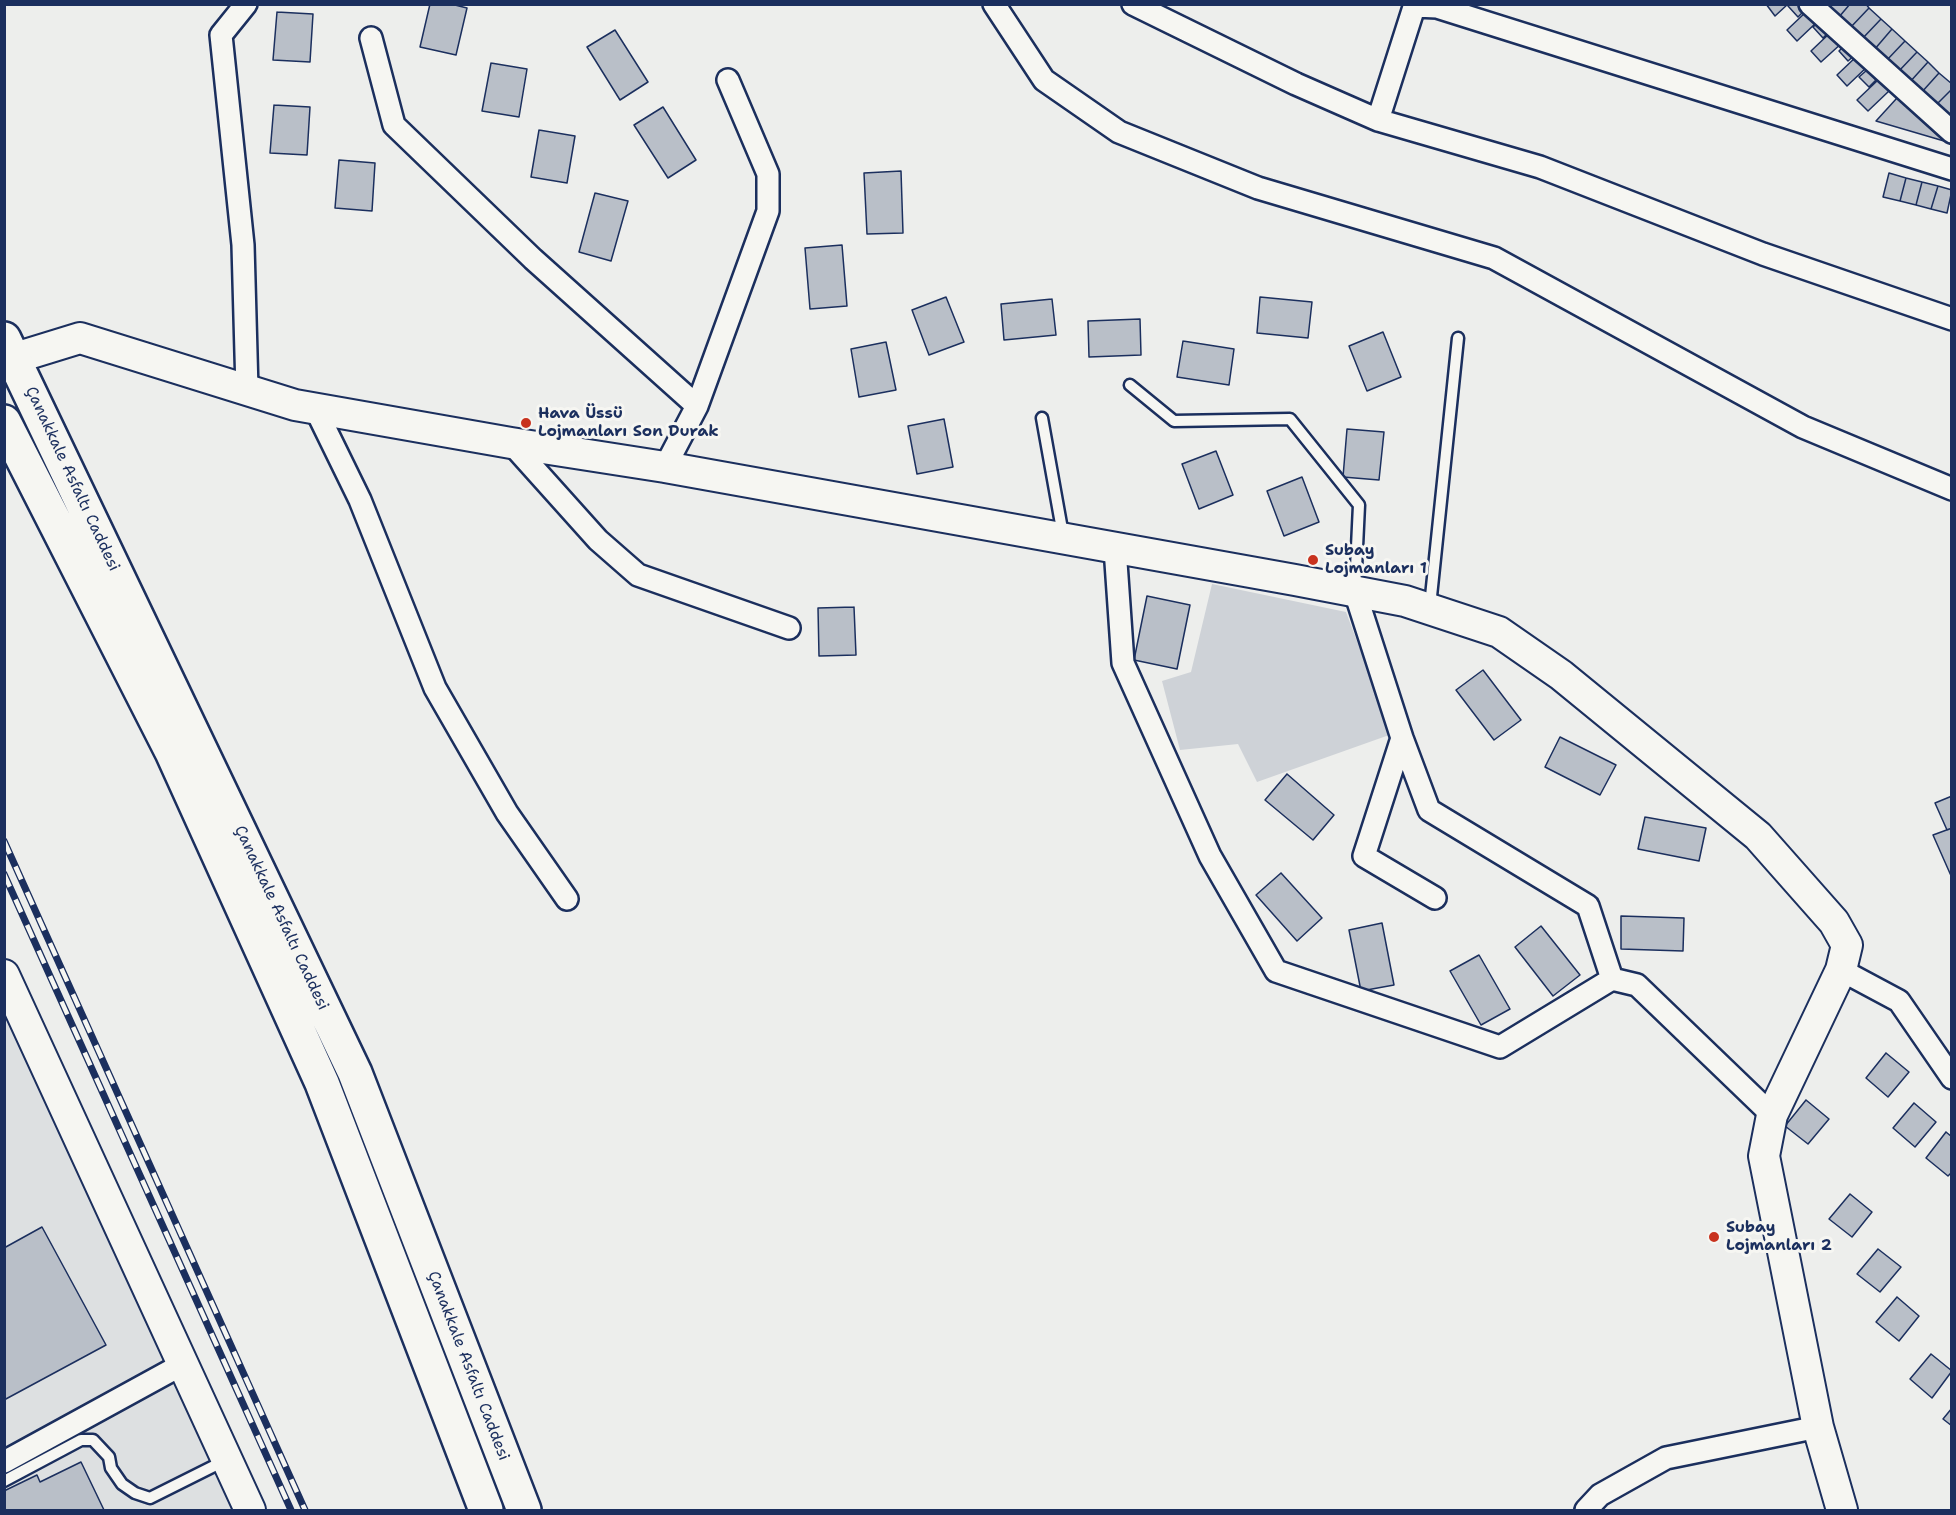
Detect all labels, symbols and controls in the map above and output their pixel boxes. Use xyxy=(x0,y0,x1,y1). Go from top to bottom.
street label: Çanakkale Asfaltı Caddesi xyxy=(21,384,123,574)
place label: Hava Üssü Lojmanları Son Durak xyxy=(538,404,719,442)
marker: Hava Üssü Lojmanları Son Durak xyxy=(519,416,533,430)
place label: Subay Lojmanları 1 xyxy=(1325,541,1427,579)
marker: Subay Lojmanları 1 xyxy=(1306,553,1320,567)
street label: Çanakkale Asfaltı Caddesi xyxy=(230,823,332,1013)
place label: Subay Lojmanları 2 xyxy=(1726,1218,1832,1256)
marker: Subay Lojmanları 2 xyxy=(1707,1230,1721,1244)
street label: Çanakkale Asfaltı Caddesi xyxy=(423,1268,513,1464)

